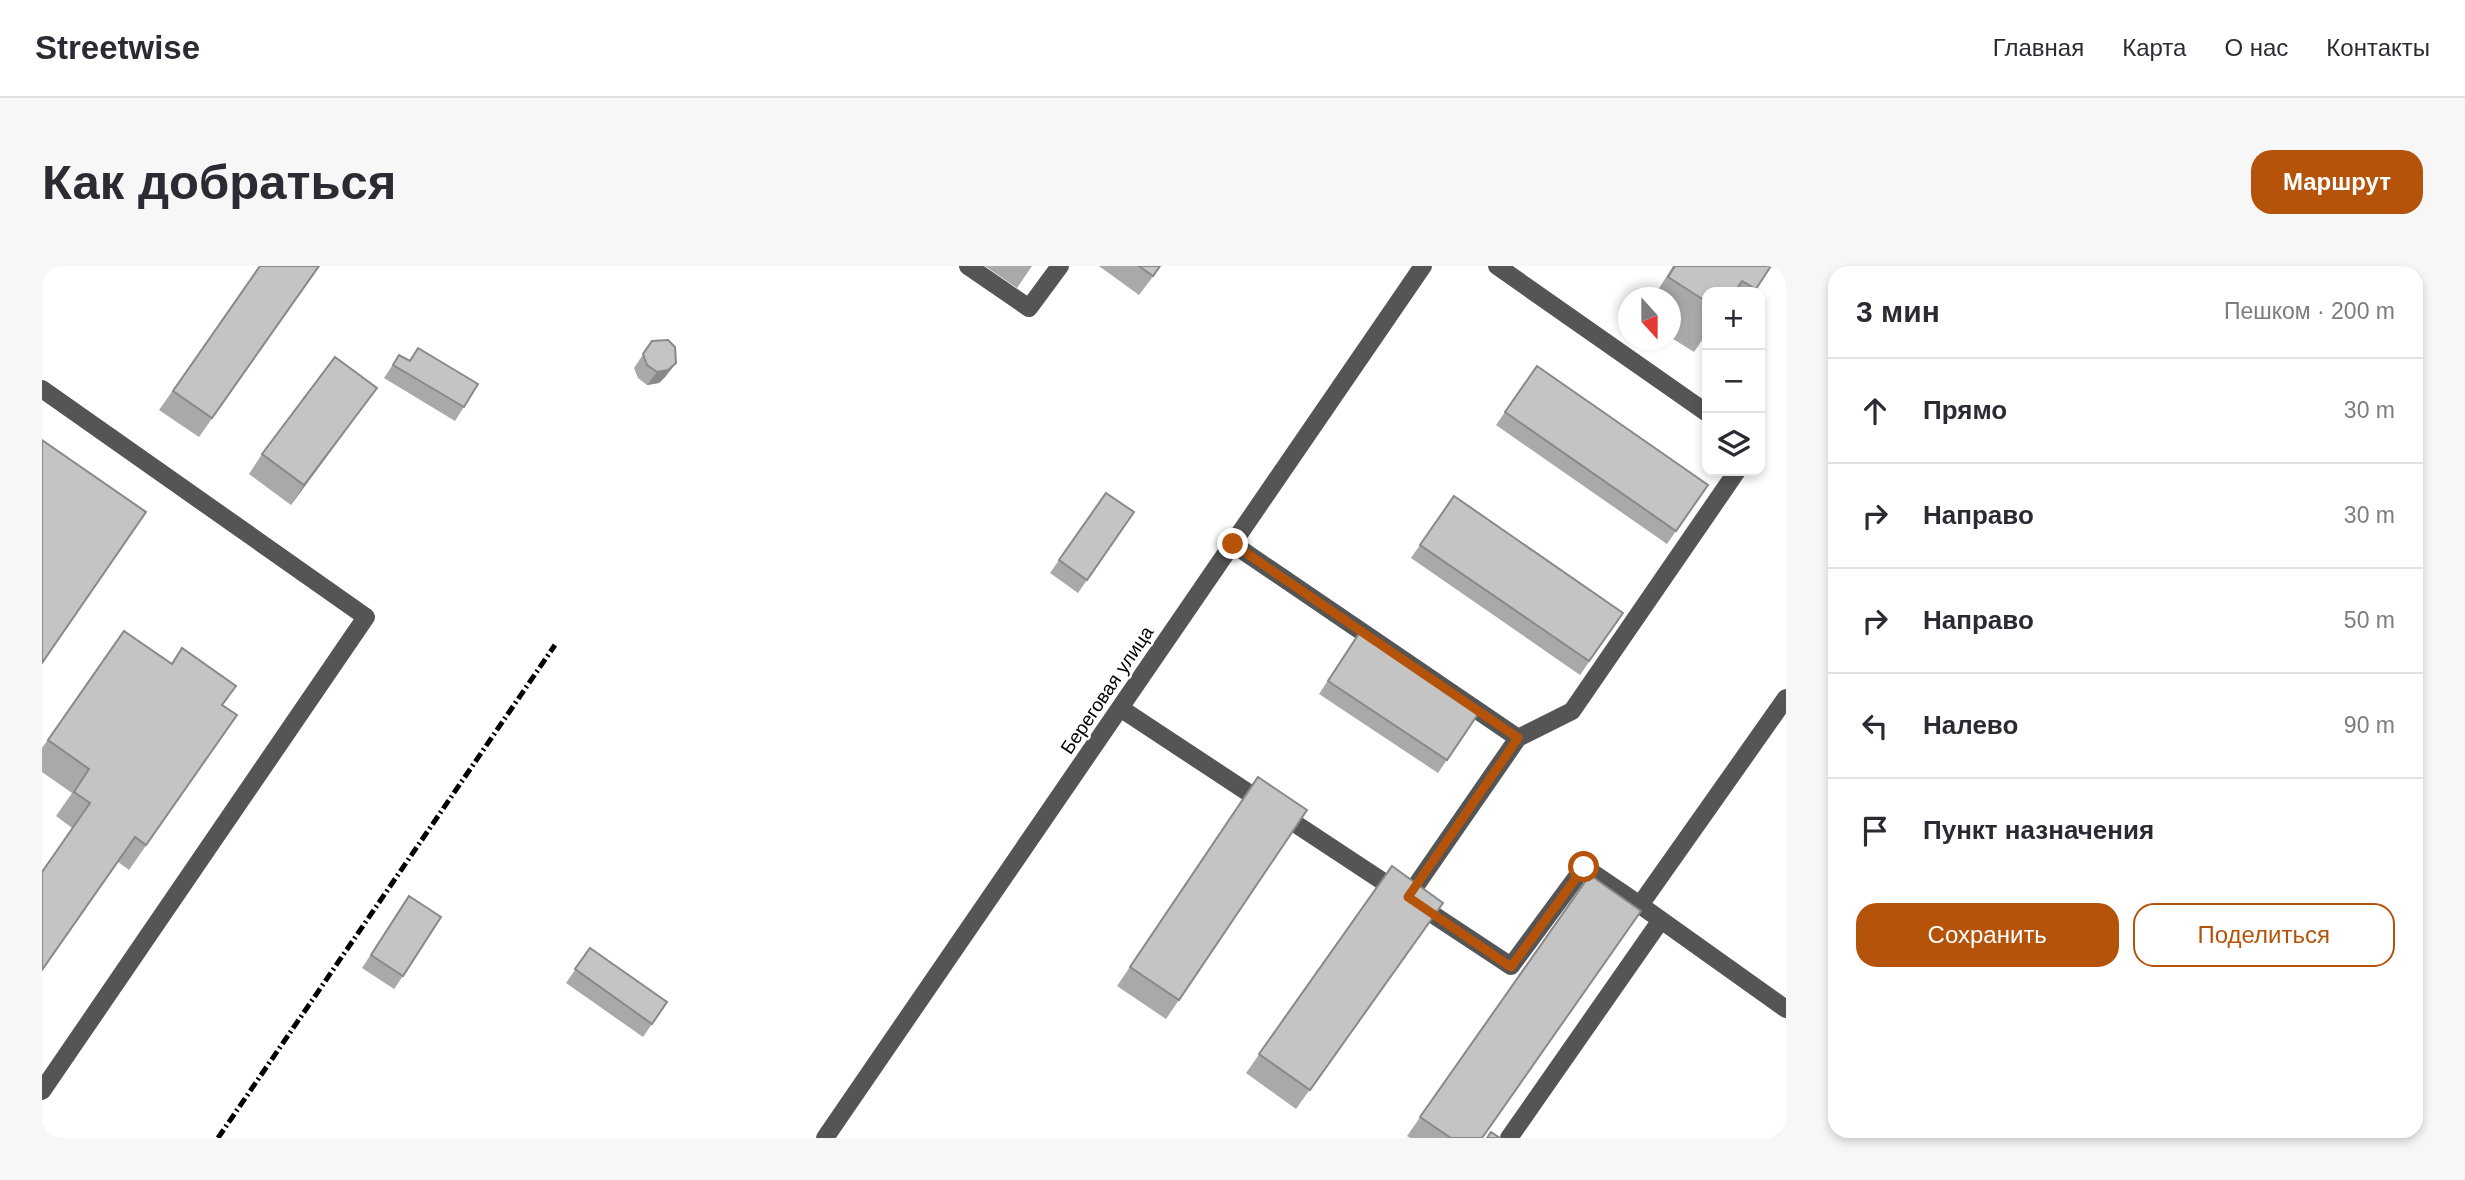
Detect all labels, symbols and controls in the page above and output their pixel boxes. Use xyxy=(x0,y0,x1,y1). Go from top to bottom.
text: Streetwise xyxy=(35,29,200,66)
text: Главная xyxy=(1993,34,2084,61)
text: Карта xyxy=(2122,34,2186,61)
text: О нас xyxy=(2224,34,2288,61)
text: Контакты xyxy=(2326,34,2430,61)
button: Маршрут xyxy=(2251,150,2423,214)
text: Как добраться xyxy=(42,155,396,209)
north arrow xyxy=(1618,287,1681,350)
map controls xyxy=(1702,287,1765,476)
button: + xyxy=(1702,287,1765,350)
text: 3 мин xyxy=(1856,295,1940,328)
text: Пешком · 200 m xyxy=(2224,298,2395,324)
button: − xyxy=(1702,350,1765,413)
icon: ahead xyxy=(1856,392,1894,430)
text: Прямо xyxy=(1923,395,2007,425)
text: 30 m xyxy=(2344,397,2395,423)
button: layers xyxy=(1702,413,1765,476)
icon: right xyxy=(1856,497,1894,535)
text: Направо xyxy=(1923,500,2034,530)
text: 30 m xyxy=(2344,502,2395,528)
route end xyxy=(1217,528,1248,559)
icon: right xyxy=(1856,602,1894,640)
text: Направо xyxy=(1923,605,2034,635)
text: 50 m xyxy=(2344,607,2395,633)
street label: Береговая улица xyxy=(1056,622,1158,758)
icon: left xyxy=(1856,707,1894,745)
text: Налево xyxy=(1923,710,2018,740)
text: 90 m xyxy=(2344,712,2395,738)
icon: arrive xyxy=(1856,812,1894,850)
text: Пункт назначения xyxy=(1923,815,2154,845)
route start xyxy=(1568,851,1599,882)
button: Сохранить xyxy=(1856,903,2119,967)
button: Поделиться xyxy=(2133,903,2395,967)

